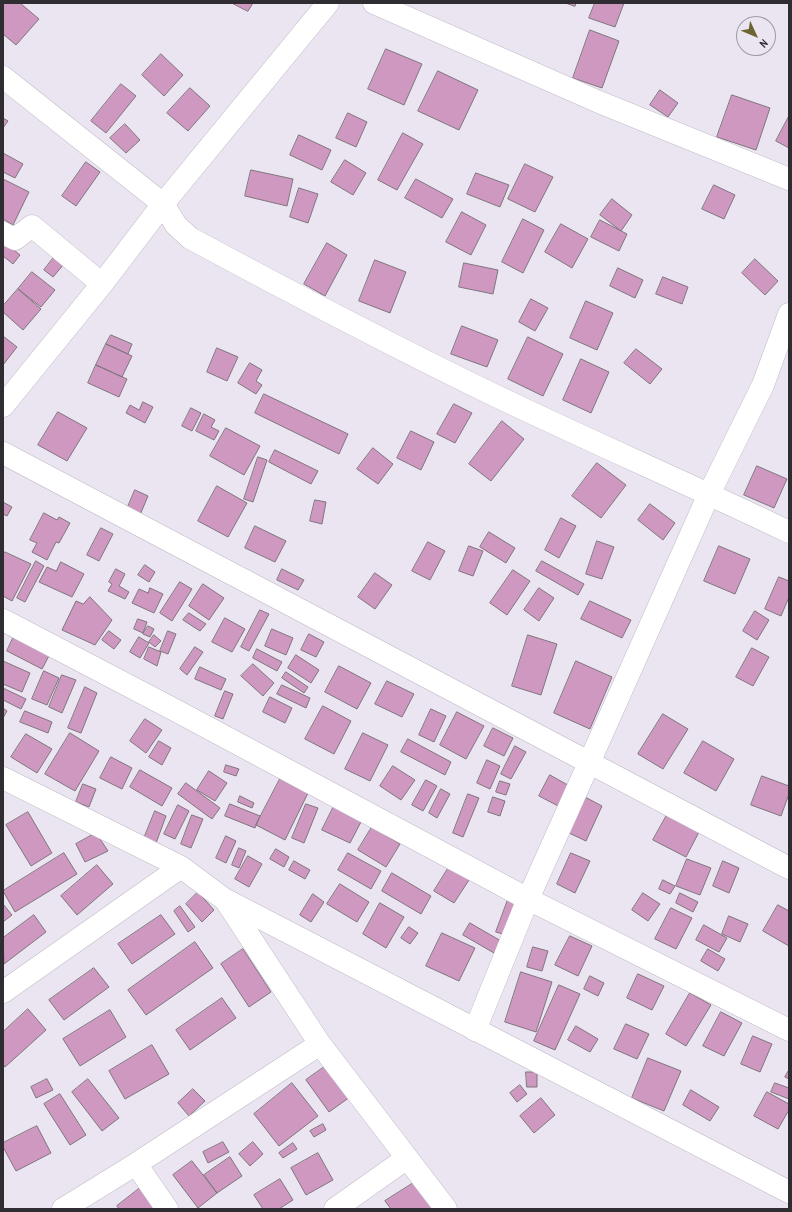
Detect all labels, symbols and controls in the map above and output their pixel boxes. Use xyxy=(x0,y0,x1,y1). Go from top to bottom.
north arrow xyxy=(736,16,776,56)
text: N xyxy=(757,36,771,51)

